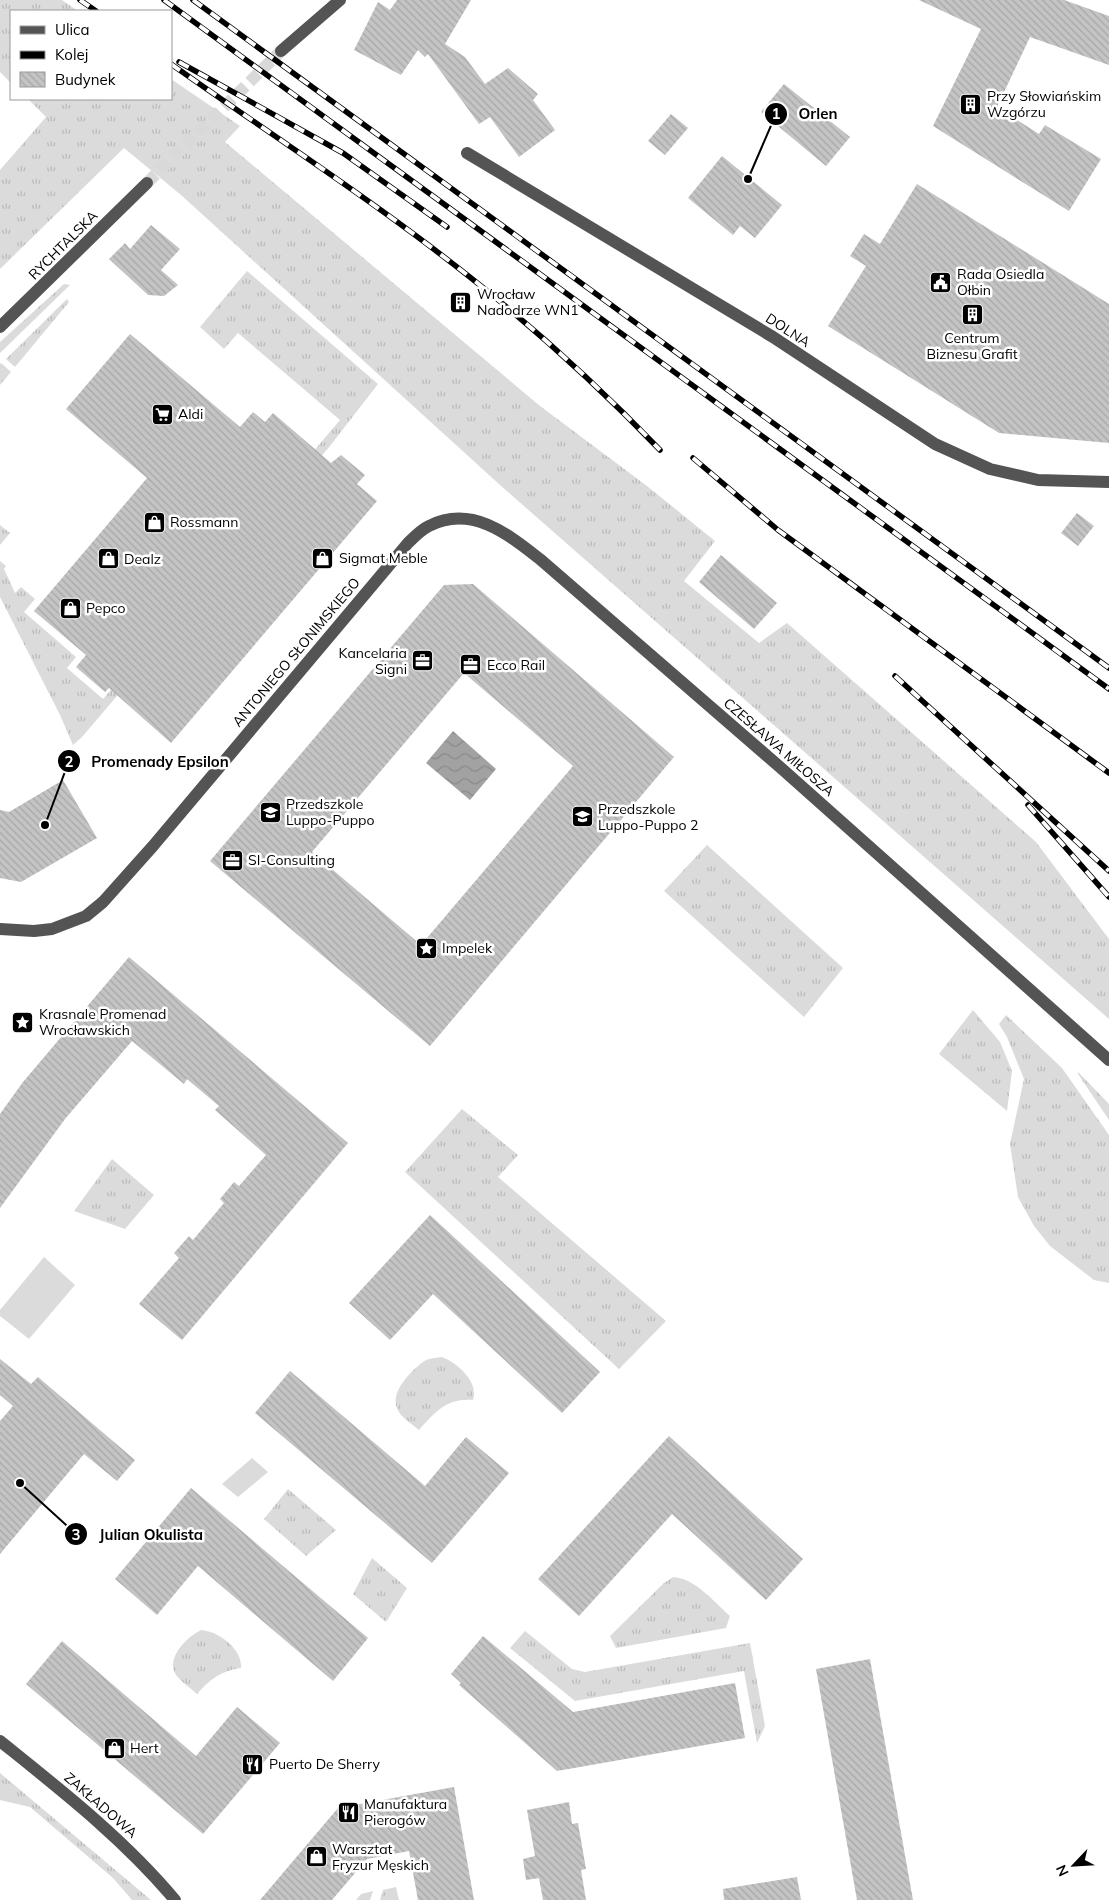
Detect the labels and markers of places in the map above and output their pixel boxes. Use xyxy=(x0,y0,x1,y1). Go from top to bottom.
place label: Przy Słowiańskim Wzgórzu xyxy=(987,87,1101,121)
building icon: Przy Słowiańskim Wzgórzu xyxy=(959,92,983,116)
callout: Orlen xyxy=(764,99,848,129)
place label: Rada Osiedla Ołbin xyxy=(957,265,1044,299)
public building icon: Rada Osiedla Ołbin xyxy=(929,270,953,294)
place label: Wrocław Nadodrze WN1 xyxy=(477,285,579,319)
building icon: Wrocław Nadodrze WN1 xyxy=(449,290,473,314)
building icon: Centrum Biznesu Grafit xyxy=(960,303,984,327)
place label: Centrum Biznesu Grafit xyxy=(926,329,1018,363)
supermarket icon: Aldi xyxy=(150,402,174,426)
place label: Aldi xyxy=(178,405,203,423)
shop icon: Rossmann xyxy=(142,510,166,534)
place label: Rossmann xyxy=(170,513,239,531)
shop icon: Sigmat Meble xyxy=(311,546,335,570)
shop icon: Dealz xyxy=(96,547,120,571)
place label: Sigmat Meble xyxy=(339,549,428,567)
place label: Dealz xyxy=(124,550,161,568)
shop icon: Pepco xyxy=(58,596,82,620)
place label: Pepco xyxy=(86,599,126,617)
place label: Kancelaria Signi xyxy=(339,644,407,678)
office icon: Kancelaria Signi xyxy=(411,649,435,673)
office icon: Ecco Rail xyxy=(459,653,483,677)
place label: Ecco Rail xyxy=(487,656,545,674)
callout: Promenady Epsilon xyxy=(57,746,239,776)
place label: Przedszkole Luppo-Puppo xyxy=(286,795,374,829)
school or university icon: Przedszkole Luppo-Puppo xyxy=(258,800,282,824)
place label: Przedszkole Luppo-Puppo 2 xyxy=(598,800,699,834)
school or university icon: Przedszkole Luppo-Puppo 2 xyxy=(570,805,594,829)
office icon: SI-Consulting xyxy=(220,848,244,872)
place label: SI-Consulting xyxy=(248,851,335,869)
place icon: Impelek xyxy=(414,936,438,960)
place label: Impelek xyxy=(442,939,493,957)
place label: Krasnale Promenad Wrocławskich xyxy=(39,1005,166,1039)
place icon: Krasnale Promenad Wrocławskich xyxy=(11,1010,35,1034)
callout: Julian Okulista xyxy=(64,1519,213,1549)
shop icon: Hert xyxy=(102,1736,126,1760)
place label: Hert xyxy=(130,1739,159,1757)
restaurant icon: Puerto De Sherry xyxy=(241,1752,265,1776)
place label: Puerto De Sherry xyxy=(269,1755,381,1773)
place label: Manufaktura Pierogów xyxy=(364,1795,447,1829)
restaurant icon: Manufaktura Pierogów xyxy=(336,1800,360,1824)
place label: Warsztat Fryzur Męskich xyxy=(332,1840,429,1874)
shop icon: Warsztat Fryzur Męskich xyxy=(304,1845,328,1869)

